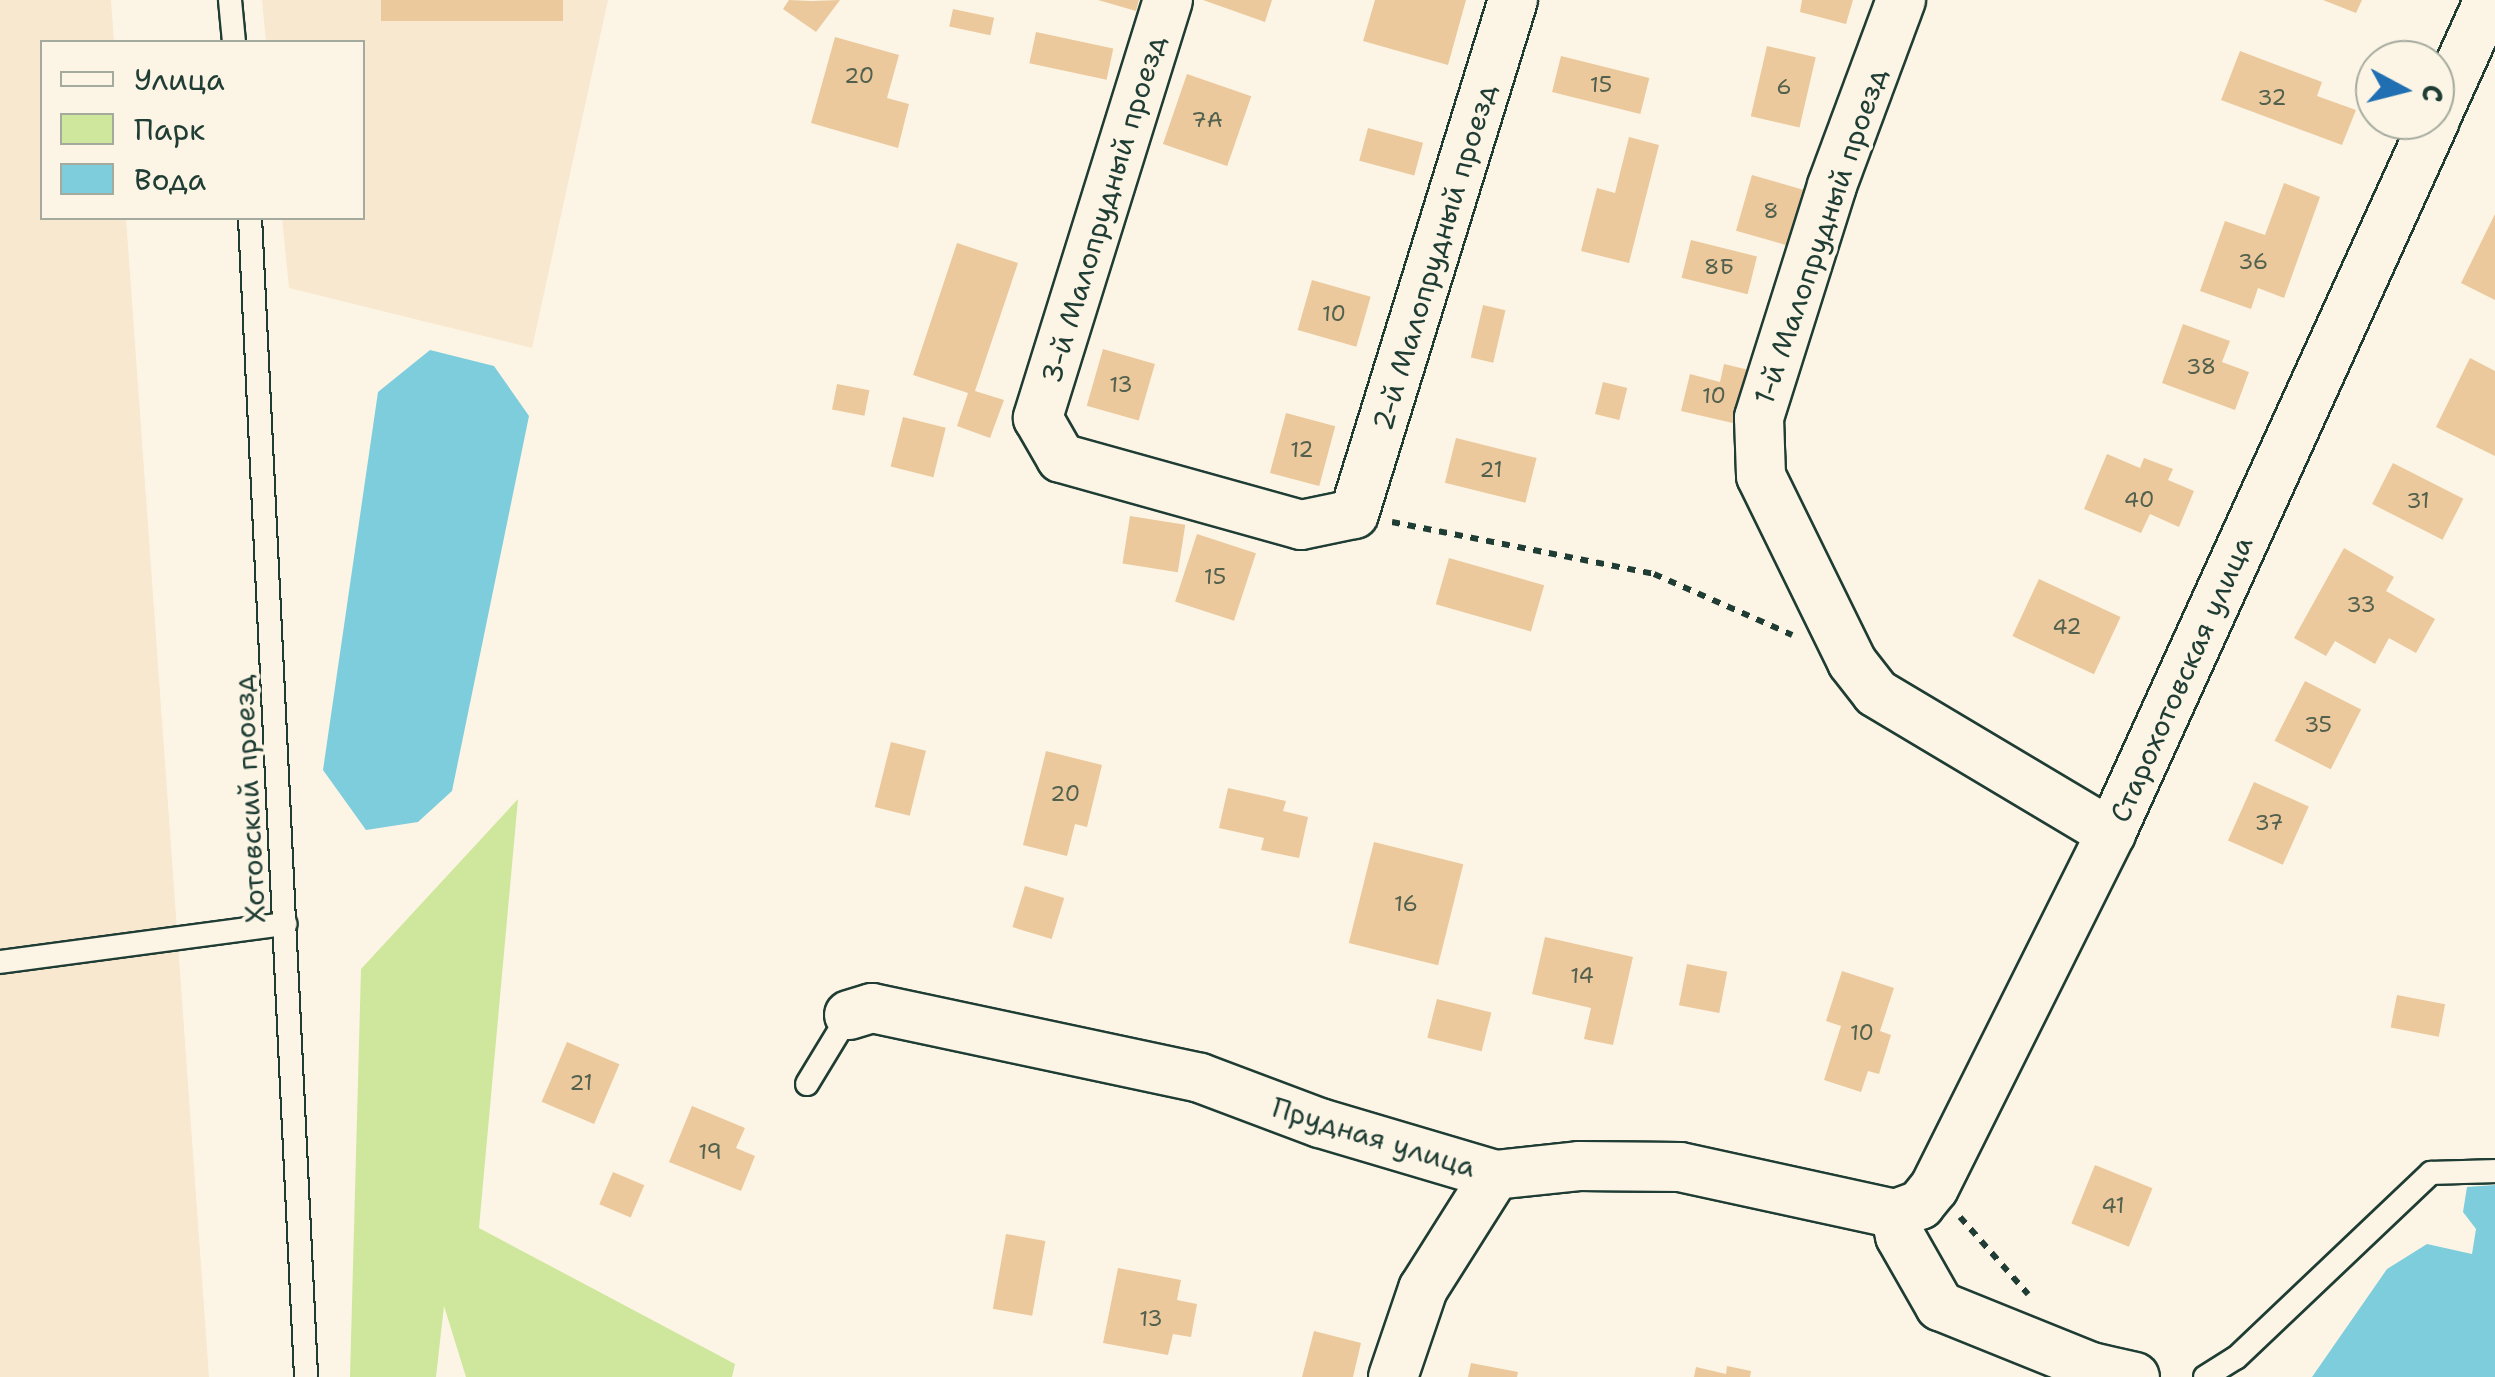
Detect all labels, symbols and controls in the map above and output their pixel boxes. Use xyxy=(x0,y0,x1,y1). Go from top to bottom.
street label: 3-й Малопрудный проезд xyxy=(1034,31,1172,387)
legend xyxy=(40,40,365,220)
north arrow xyxy=(2355,40,2455,140)
text: Улица xyxy=(134,59,225,100)
house number: 20 xyxy=(844,63,874,89)
street label: 1-й Малопрудный проезд xyxy=(1747,63,1893,409)
house number: 15 xyxy=(1590,72,1612,98)
house number: 6 xyxy=(1776,74,1792,100)
street label: 2-й Малопрудный проезд xyxy=(1365,80,1503,434)
text: С xyxy=(2413,83,2453,104)
house number: 32 xyxy=(2257,85,2287,111)
house number: 7А xyxy=(1191,107,1223,133)
text: Парк xyxy=(134,109,205,150)
text: Вода xyxy=(134,159,206,200)
house number: 8 xyxy=(1763,198,1779,224)
house number: 36 xyxy=(2238,249,2268,275)
house number: 8Б xyxy=(1704,254,1734,280)
house number: 10 xyxy=(1322,301,1346,327)
house number: 38 xyxy=(2186,354,2216,380)
house number: 13 xyxy=(1109,372,1133,398)
house number: 10 xyxy=(1702,383,1726,409)
house number: 12 xyxy=(1290,437,1314,463)
house number: 21 xyxy=(1479,457,1503,483)
house number: 40 xyxy=(2124,487,2154,513)
house number: 31 xyxy=(2406,488,2430,514)
street label: Старохотовская улица xyxy=(2103,531,2259,827)
house number: 15 xyxy=(1204,564,1226,590)
house number: 33 xyxy=(2346,592,2376,618)
house number: 42 xyxy=(2052,614,2082,640)
street label: Хотовский проезд xyxy=(226,674,272,924)
house number: 35 xyxy=(2304,712,2332,738)
house number: 20 xyxy=(1050,781,1080,807)
house number: 37 xyxy=(2255,810,2283,836)
house number: 16 xyxy=(1394,891,1418,917)
house number: 14 xyxy=(1570,963,1594,989)
house number: 10 xyxy=(1850,1020,1874,1046)
house number: 21 xyxy=(569,1070,593,1096)
street label: Прудная улица xyxy=(1268,1090,1480,1184)
house number: 19 xyxy=(698,1139,722,1165)
house number: 41 xyxy=(2101,1193,2125,1219)
house number: 13 xyxy=(1139,1306,1163,1332)

